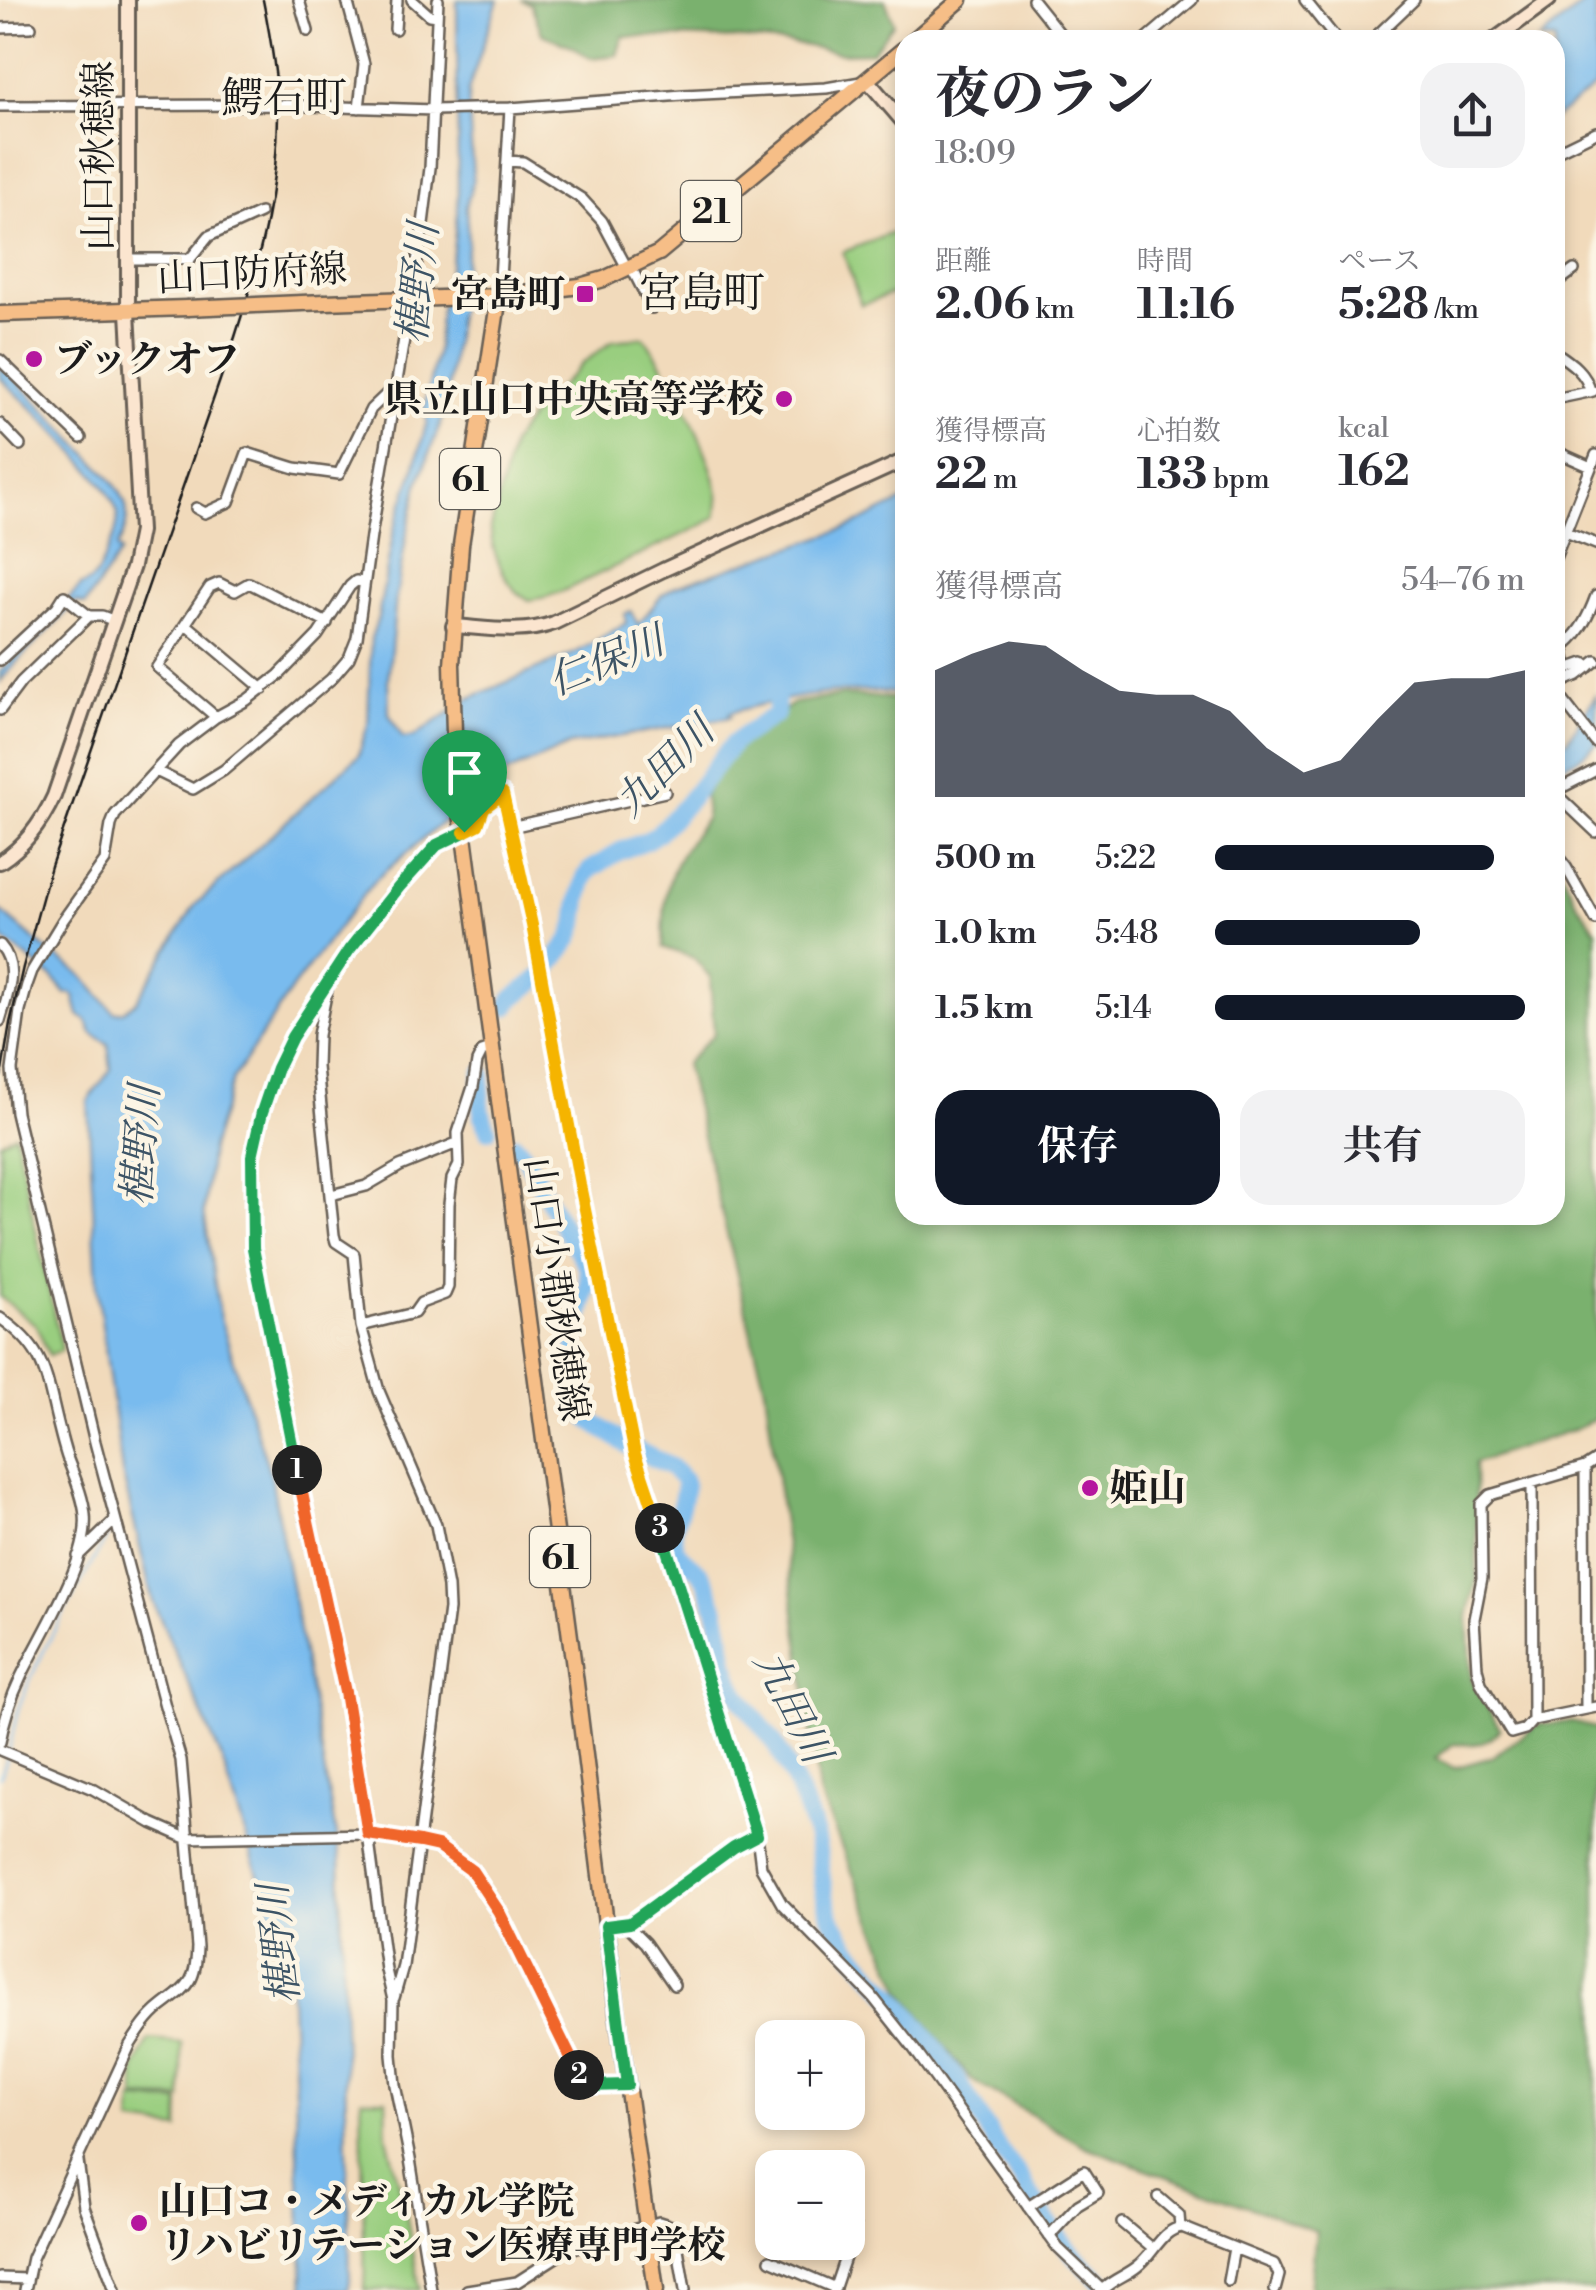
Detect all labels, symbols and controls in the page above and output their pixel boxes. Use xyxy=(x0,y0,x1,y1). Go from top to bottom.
street label: 山口秋穂線 xyxy=(76,61,123,251)
text: 夜のラン xyxy=(935,61,1155,130)
button: share xyxy=(1420,63,1525,168)
district label: 鰐石町 xyxy=(221,73,347,126)
text: 18:09 xyxy=(935,133,1016,173)
road number: 21 xyxy=(681,181,741,241)
water label: 椹野川 xyxy=(388,217,451,345)
text: 距離 xyxy=(935,244,991,279)
text: 時間 xyxy=(1137,244,1193,279)
text: ペース xyxy=(1338,244,1421,279)
street label: 山口防府線 xyxy=(156,246,348,303)
district label: 宮島町 xyxy=(639,268,765,321)
place label: 宮島町 xyxy=(451,272,565,319)
text: 2.06 xyxy=(935,279,1030,332)
text: 11:16 xyxy=(1137,279,1235,332)
text: 5:28 xyxy=(1338,279,1429,332)
marker: 宮島町 xyxy=(574,283,596,305)
text: km xyxy=(1030,292,1075,327)
text: /km xyxy=(1429,292,1479,327)
place label: ブックオフ xyxy=(54,337,240,384)
marker: ブックオフ xyxy=(23,348,45,370)
place label: 県立山口中央高等学校 xyxy=(384,377,764,424)
marker: 県立山口中央高等学校 xyxy=(773,388,795,410)
text: kcal xyxy=(1338,411,1389,446)
text: 獲得標高 xyxy=(935,414,1047,449)
text: 心拍数 xyxy=(1137,414,1221,449)
text: 162 xyxy=(1338,446,1410,499)
road number: 61 xyxy=(440,449,500,509)
text: 22 xyxy=(935,449,988,502)
text: 133 xyxy=(1137,449,1207,502)
text: m xyxy=(988,462,1018,497)
text: bpm xyxy=(1207,462,1270,497)
text: 54–76 m xyxy=(1401,560,1525,600)
text: 獲得標高 xyxy=(935,567,1063,607)
water label: 仁保川 xyxy=(542,615,675,708)
water label: 九田川 xyxy=(605,704,728,828)
pin xyxy=(422,730,507,833)
icon: arrive xyxy=(437,745,492,800)
text: 500 m xyxy=(935,838,1036,878)
text: 5:22 xyxy=(1095,838,1156,878)
text: 1.0 km xyxy=(935,913,1037,953)
text: 5:48 xyxy=(1095,913,1159,953)
text: 1.5 km xyxy=(935,988,1033,1028)
text: 5:14 xyxy=(1095,988,1151,1028)
water label: 椹野川 xyxy=(113,1080,171,1207)
button: 保存 xyxy=(935,1090,1220,1205)
button: 共有 xyxy=(1240,1090,1525,1205)
street label: 山口小郡秋穂線 xyxy=(514,1154,597,1424)
pin: 1 xyxy=(272,1445,322,1495)
text: 1 xyxy=(290,1452,304,1487)
place label: 姫山 xyxy=(1110,1466,1186,1513)
marker: 姫山 xyxy=(1079,1477,1101,1499)
pin: 3 xyxy=(635,1503,685,1553)
text: 3 xyxy=(652,1510,668,1545)
road number: 61 xyxy=(530,1527,590,1587)
water label: 九田川 xyxy=(742,1642,843,1775)
water label: 椹野川 xyxy=(248,1878,311,2006)
map controls xyxy=(755,2020,865,2260)
button: + xyxy=(755,2020,865,2130)
pin: 2 xyxy=(554,2050,604,2100)
text: 2 xyxy=(570,2057,588,2092)
button: − xyxy=(755,2150,865,2260)
place label: 山口コ・メディカル学院 リハビリテーション医療専門学校 xyxy=(159,2179,726,2270)
marker: 山口コ・メディカル学院 リハビリテーション医療専門学校 xyxy=(128,2212,150,2234)

